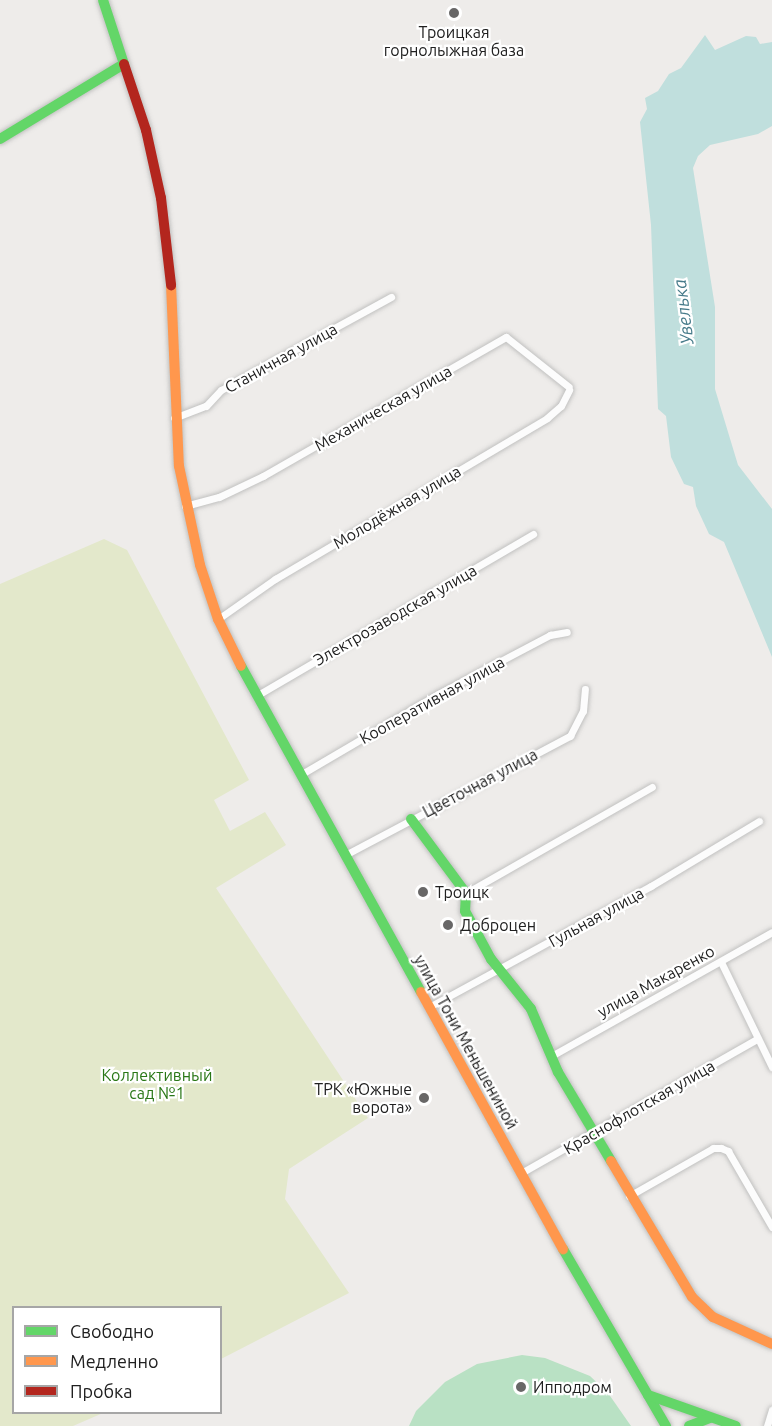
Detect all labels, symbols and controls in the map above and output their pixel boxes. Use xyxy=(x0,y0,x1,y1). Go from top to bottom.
marker: Троицкая горнолыжная база xyxy=(447,6,461,20)
place label: Троицкая горнолыжная база xyxy=(384,22,524,60)
water label: Увелька xyxy=(668,278,698,346)
street label: Станичная улица xyxy=(221,319,341,397)
street label: Механическая улица xyxy=(311,361,455,455)
street label: Молодёжная улица xyxy=(330,461,464,553)
street label: Электрозаводская улица xyxy=(310,560,480,670)
street label: Кооперативная улица xyxy=(356,652,508,748)
street label: Цветочная улица xyxy=(419,745,541,821)
place label: Троицк xyxy=(435,882,489,902)
street label: Гульная улица xyxy=(545,883,647,951)
marker: Троицк xyxy=(416,885,430,899)
place label: Доброцен xyxy=(460,915,536,935)
marker: Доброцен xyxy=(441,918,455,932)
street label: улица Макаренко xyxy=(594,941,718,1021)
street label: улица Тони Меньшениной xyxy=(410,951,522,1133)
street label: Краснофлотская улица xyxy=(560,1056,718,1158)
park label: Коллективный сад №1 xyxy=(102,1065,212,1103)
place label: ТРК «Южные ворота» xyxy=(314,1079,412,1117)
marker: ТРК «Южные ворота» xyxy=(417,1091,431,1105)
legend xyxy=(12,1306,222,1414)
text: Свободно xyxy=(70,1321,154,1341)
text: Медленно xyxy=(70,1351,159,1371)
place label: Ипподром xyxy=(533,1377,612,1397)
marker: Ипподром xyxy=(514,1380,528,1394)
text: Пробка xyxy=(70,1381,133,1401)

